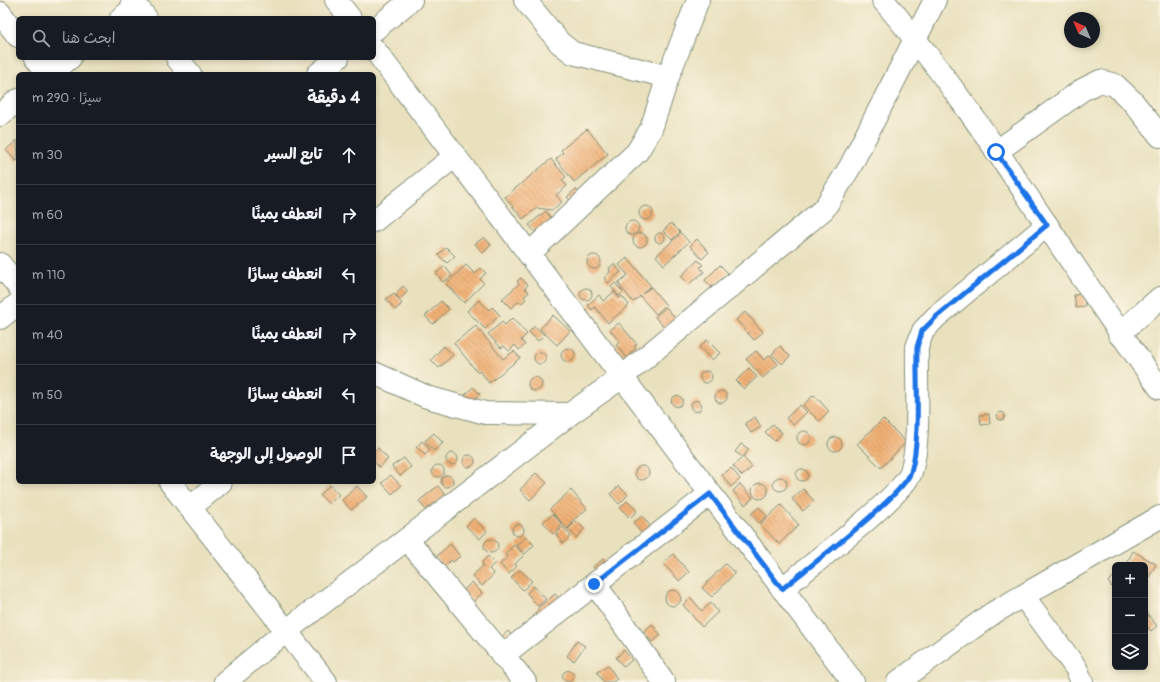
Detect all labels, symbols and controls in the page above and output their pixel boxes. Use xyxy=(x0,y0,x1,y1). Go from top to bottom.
north arrow xyxy=(1064,12,1100,48)
search box xyxy=(16,16,376,60)
icon: search xyxy=(30,27,52,49)
text: ابحث هنا xyxy=(62,29,115,48)
text: 4 دقيقة xyxy=(307,87,360,108)
text: سيرًا · 290 m xyxy=(32,90,102,106)
route start xyxy=(987,143,1005,161)
icon: ahead xyxy=(338,144,360,166)
text: تابع السير xyxy=(265,145,322,164)
text: 30 m xyxy=(32,147,63,163)
icon: right xyxy=(338,204,360,226)
text: انعطف يمينًا xyxy=(252,205,322,224)
text: 60 m xyxy=(32,207,63,223)
icon: left xyxy=(338,264,360,286)
text: انعطف يسارًا xyxy=(248,265,322,284)
text: 110 m xyxy=(32,267,65,283)
icon: right xyxy=(338,324,360,346)
text: انعطف يمينًا xyxy=(252,325,322,344)
text: 40 m xyxy=(32,327,63,343)
icon: left xyxy=(338,384,360,406)
text: انعطف يسارًا xyxy=(248,385,322,404)
text: 50 m xyxy=(32,387,62,403)
icon: arrive xyxy=(338,444,360,466)
text: الوصول إلى الوجهة xyxy=(210,445,322,464)
map controls xyxy=(1112,562,1148,670)
button: + xyxy=(1112,562,1148,598)
route end xyxy=(585,575,603,593)
button: − xyxy=(1112,598,1148,634)
button: layers xyxy=(1112,634,1148,670)

